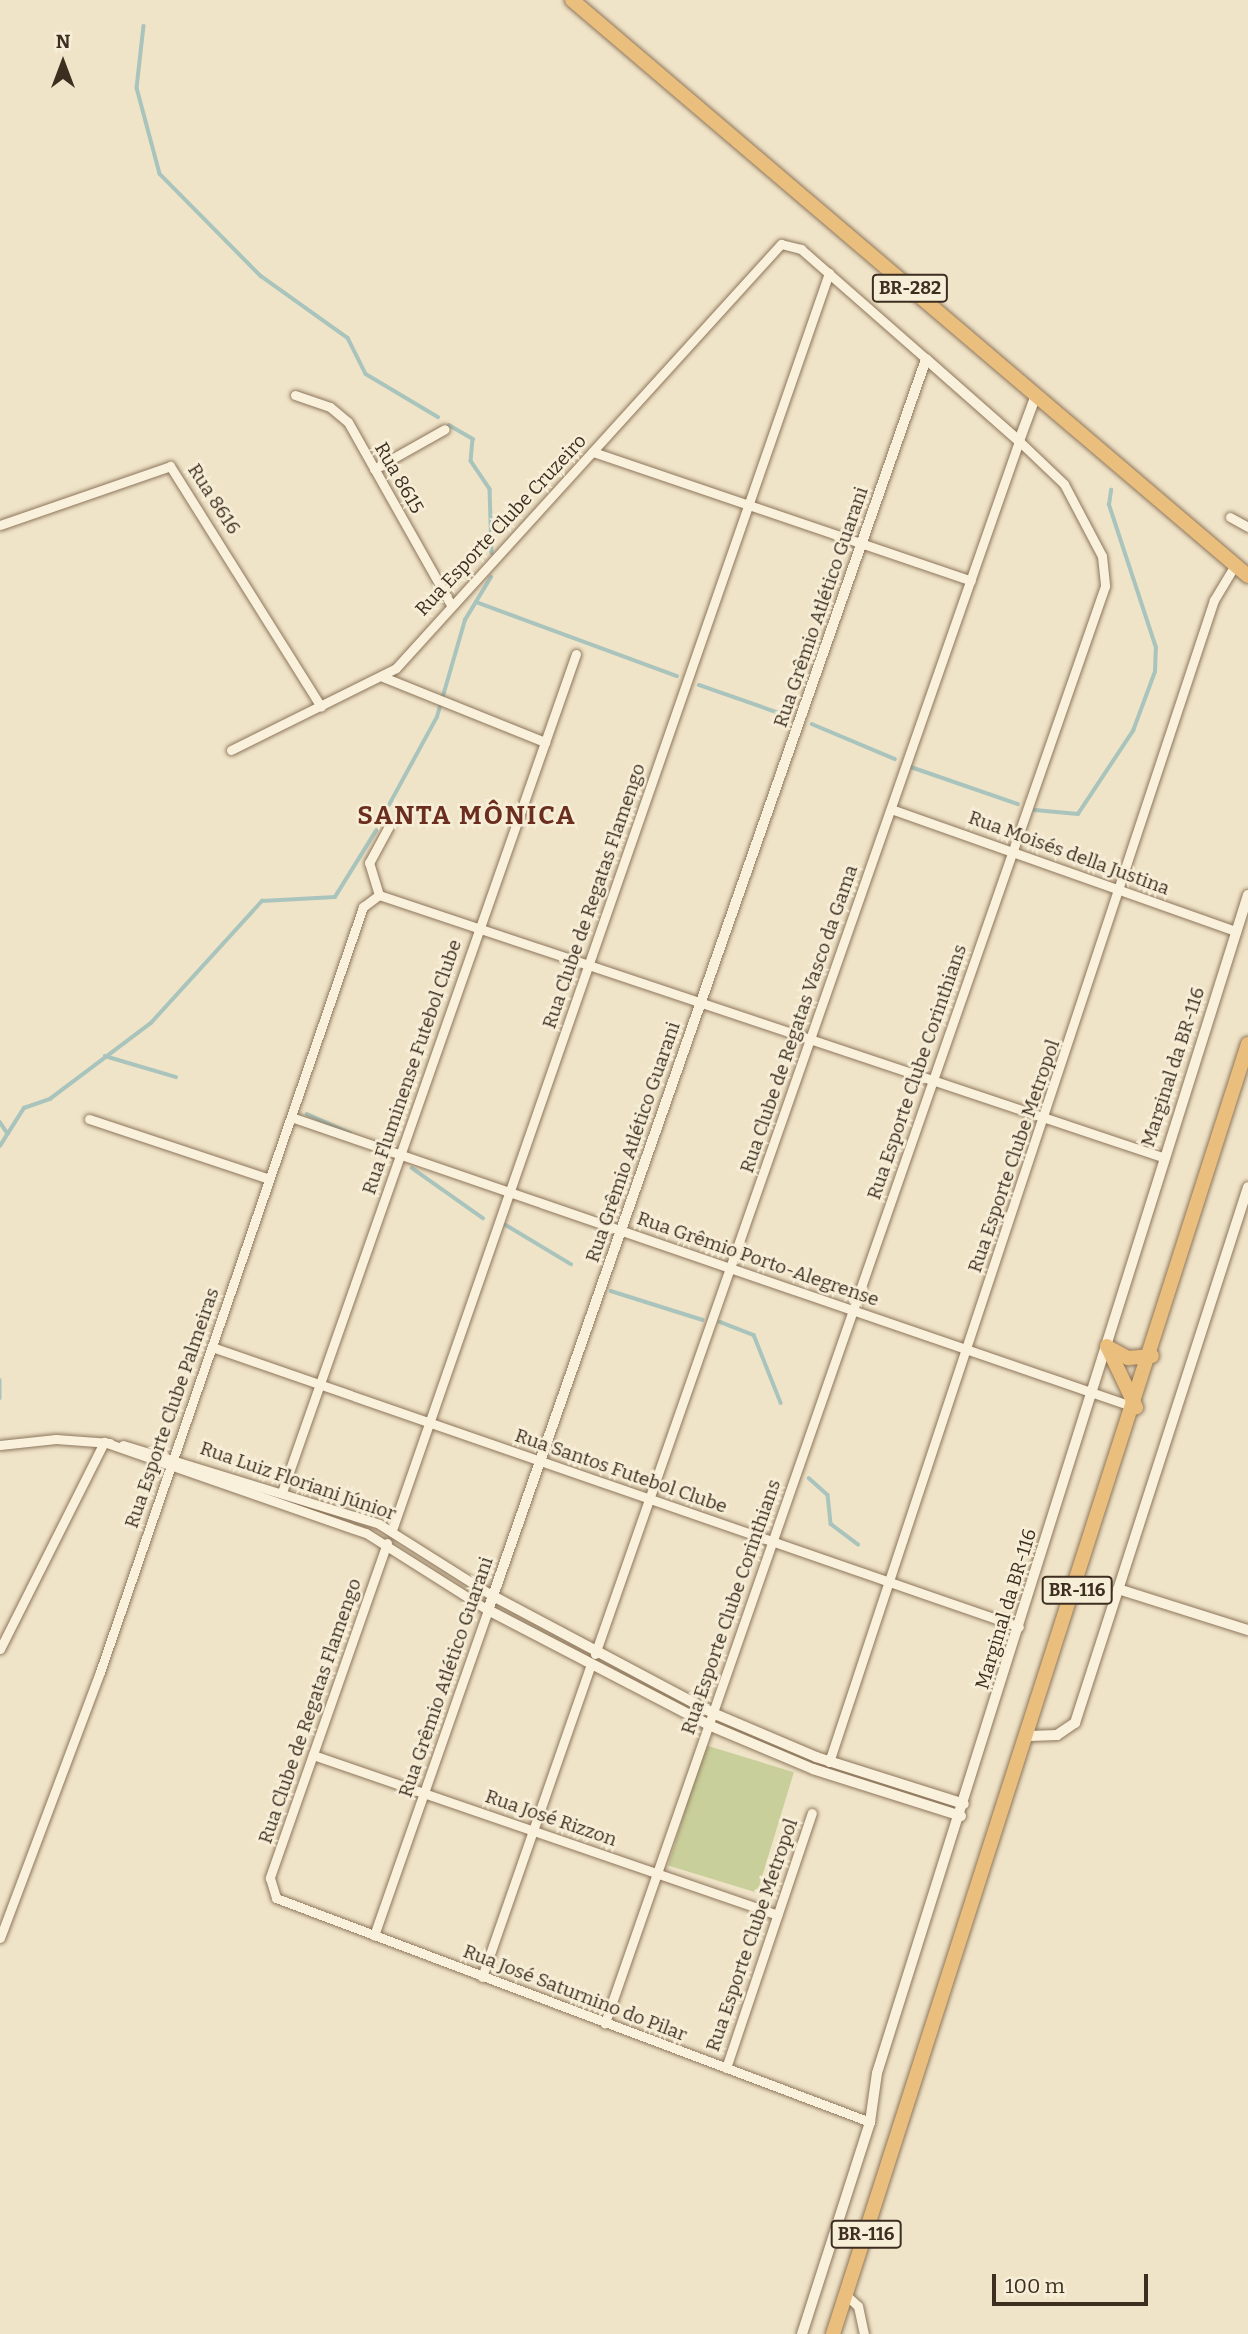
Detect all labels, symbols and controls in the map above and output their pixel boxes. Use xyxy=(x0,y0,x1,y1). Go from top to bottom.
north arrow xyxy=(28,28,98,98)
text: N xyxy=(56,30,70,53)
road number: BR-282 xyxy=(872,274,948,302)
street label: Rua Esporte Clube Cruzeiro xyxy=(411,429,591,621)
street label: Rua 8615 xyxy=(370,438,428,518)
street label: Rua 8616 xyxy=(183,460,245,538)
street label: Rua Grêmio Atlético Guarani xyxy=(769,484,873,730)
street label: Rua Clube de Regatas Flamengo xyxy=(538,760,650,1032)
district label: SANTA MÔNICA xyxy=(359,800,575,832)
street label: Rua Moisés della Justina xyxy=(965,806,1173,900)
street label: Rua Clube de Regatas Vasco da Gama xyxy=(735,862,863,1176)
street label: Rua Fluminense Futebol Clube xyxy=(358,937,466,1197)
street label: Rua Esporte Clube Corinthians xyxy=(863,941,971,1203)
street label: Marginal da BR-116 xyxy=(1136,984,1210,1150)
street label: Rua Grêmio Atlético Guarani xyxy=(581,1019,685,1265)
street label: Rua Esporte Clube Metropol xyxy=(963,1037,1065,1275)
street label: Rua Grêmio Porto-Alegrense xyxy=(634,1207,882,1311)
street label: Rua Esporte Clube Palmeiras xyxy=(120,1285,224,1531)
street label: Rua Santos Futebol Clube xyxy=(512,1424,730,1518)
street label: Rua Luiz Floriani Júnior xyxy=(197,1437,399,1525)
street label: Rua Esporte Clube Corinthians xyxy=(677,1476,785,1738)
street label: Marginal da BR-116 xyxy=(971,1526,1041,1692)
street label: Rua Grêmio Atlético Guarani xyxy=(394,1554,498,1800)
street label: Rua Clube de Regatas Flamengo xyxy=(254,1575,366,1847)
road number: BR-116 xyxy=(1040,1576,1114,1604)
street label: Rua José Rizzon xyxy=(482,1785,620,1851)
street label: Rua Esporte Clube Metropol xyxy=(701,1816,803,2054)
street label: Rua José Saturnino do Pilar xyxy=(460,1940,690,2046)
road number: BR-116 xyxy=(829,2220,903,2248)
scale bar xyxy=(996,2260,1152,2304)
text: 100 m xyxy=(1005,2273,1065,2299)

